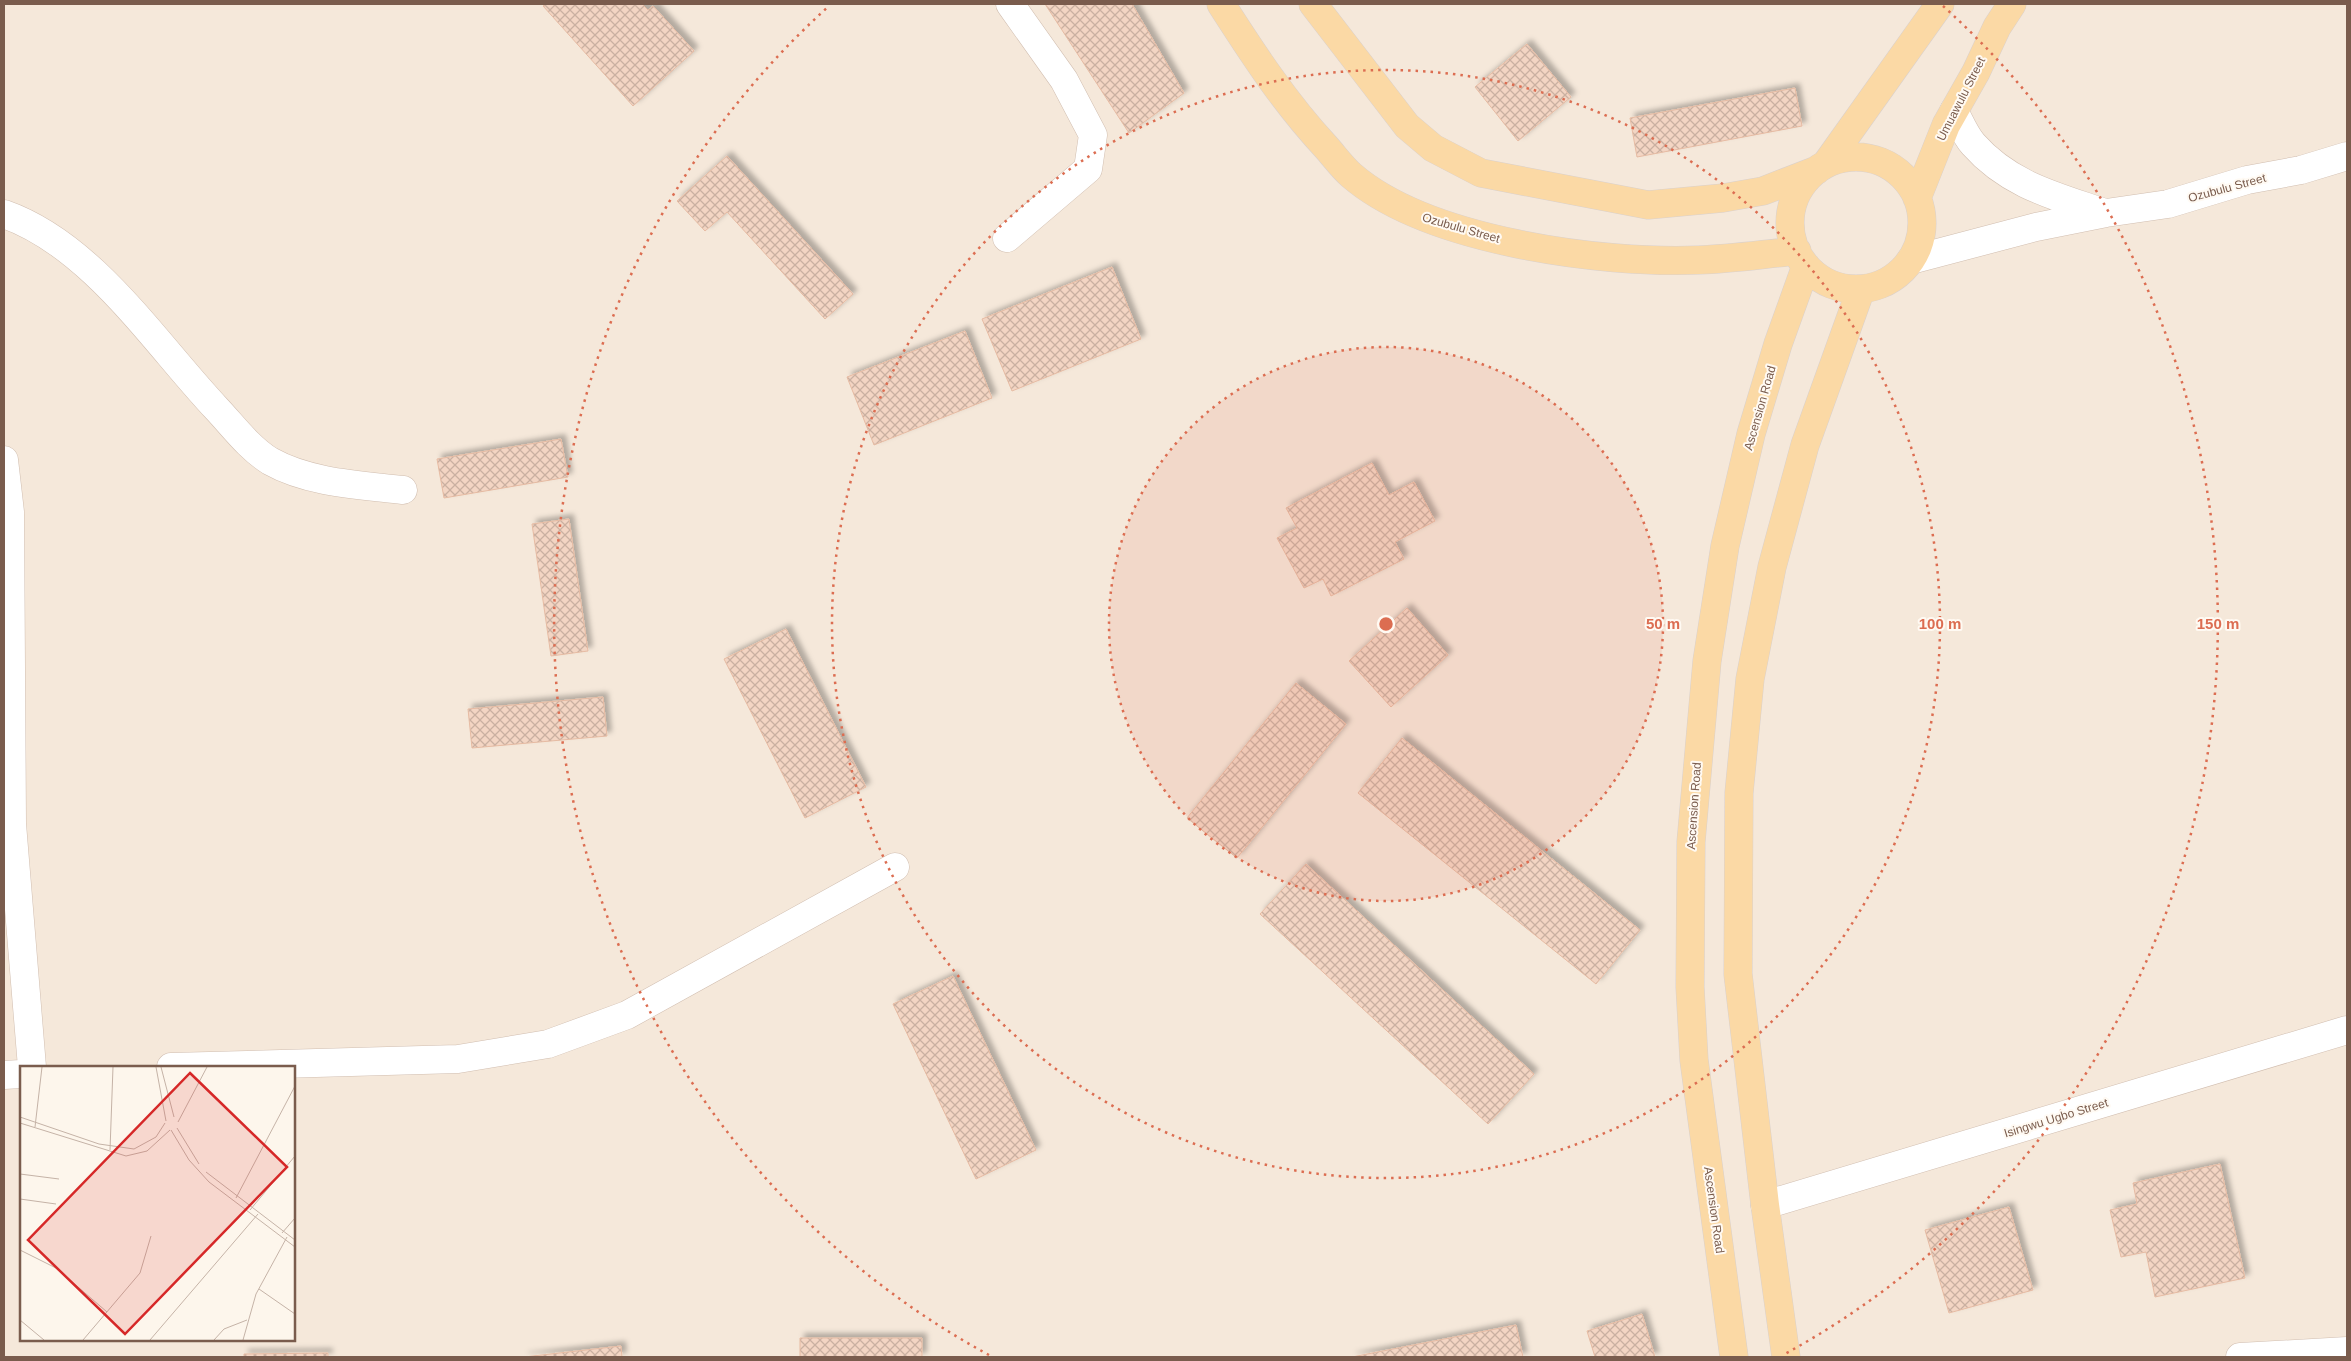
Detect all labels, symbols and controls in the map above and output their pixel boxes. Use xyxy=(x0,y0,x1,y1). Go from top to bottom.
street label: Umuawulu Street xyxy=(1934,54,1988,143)
street label: Ozubulu Street xyxy=(2187,171,2268,205)
street label: Ozubulu Street xyxy=(1421,210,1502,246)
street label: Ascension Road xyxy=(1741,364,1779,452)
centre of rings xyxy=(1377,615,1395,633)
text: 50 m xyxy=(1646,615,1680,632)
text: 100 m xyxy=(1919,615,1961,632)
text: 150 m xyxy=(2197,615,2239,632)
street label: Ascension Road xyxy=(1684,762,1704,850)
inset map xyxy=(20,1066,295,1341)
street label: Isingwu Ugbo Street xyxy=(2002,1095,2110,1140)
street label: Ascension Road xyxy=(1701,1166,1727,1254)

